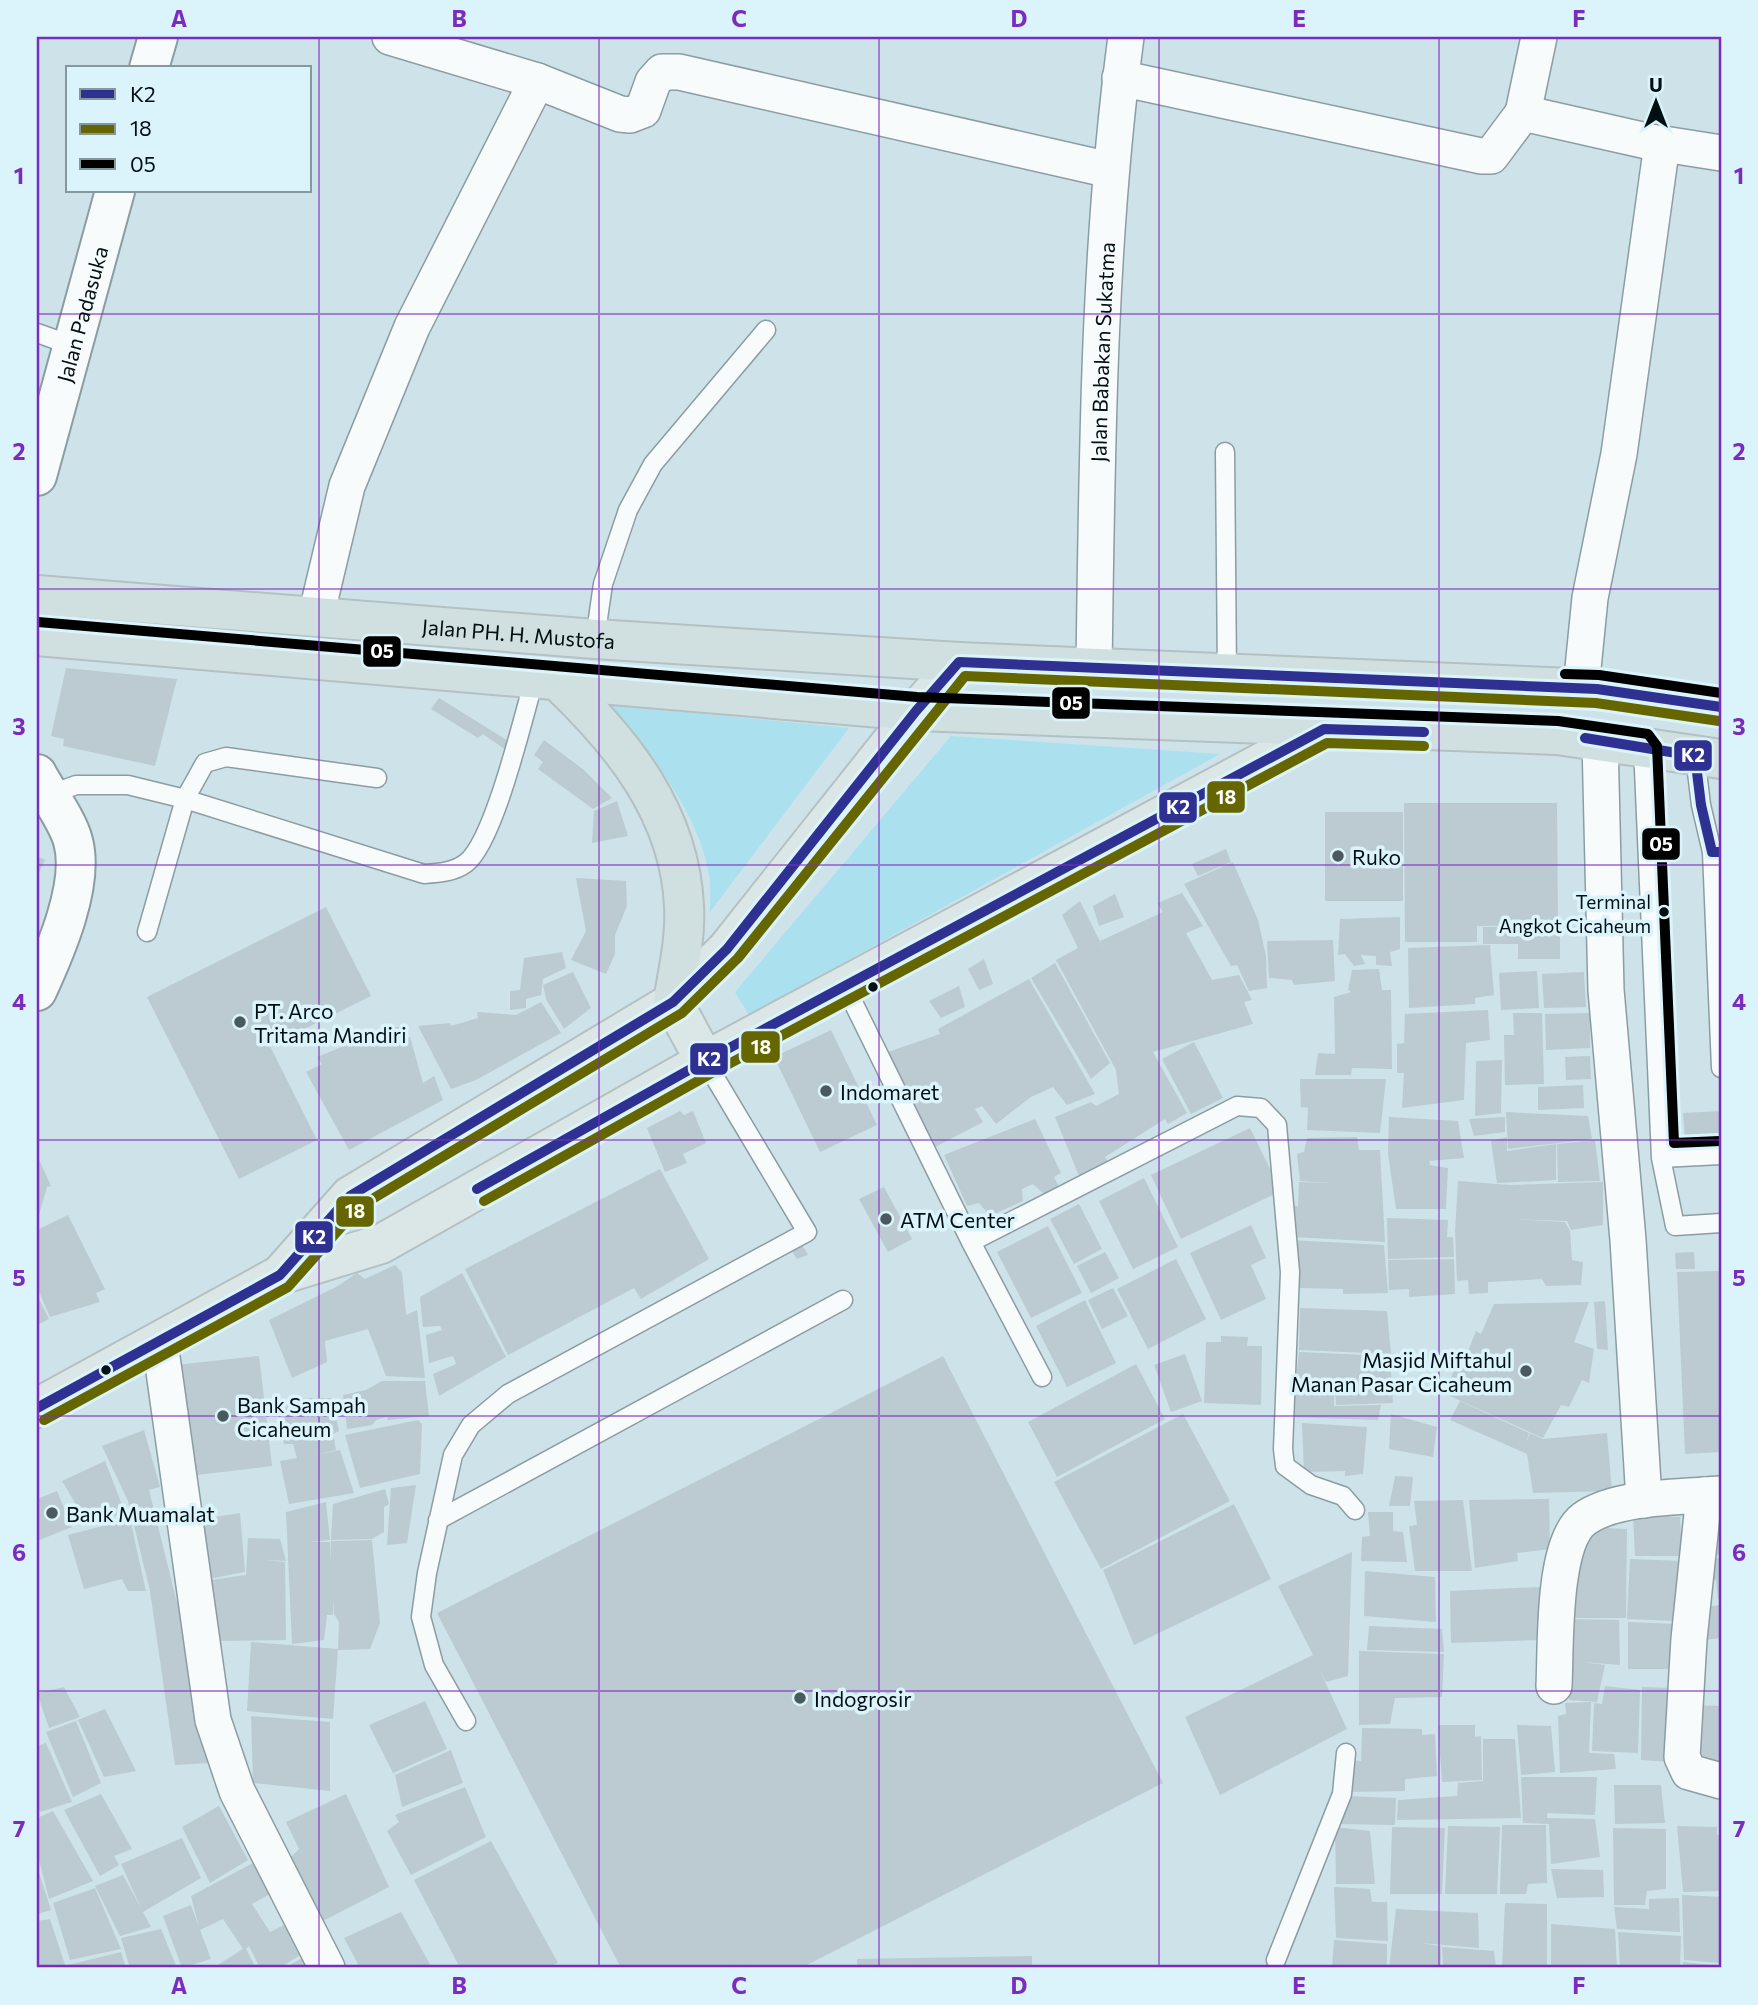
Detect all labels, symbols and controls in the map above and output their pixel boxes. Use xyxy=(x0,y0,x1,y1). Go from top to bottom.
text: A xyxy=(171,4,188,32)
text: B xyxy=(451,4,467,32)
text: C xyxy=(731,4,747,32)
text: D xyxy=(1011,4,1028,32)
text: E xyxy=(1292,4,1306,32)
text: F xyxy=(1572,4,1586,32)
legend xyxy=(66,66,312,192)
north arrow xyxy=(1622,66,1692,136)
text: U xyxy=(1649,73,1663,96)
text: K2 xyxy=(130,81,156,106)
text: 18 xyxy=(130,115,152,140)
text: 05 xyxy=(130,151,156,176)
text: 1 xyxy=(14,161,24,189)
text: 1 xyxy=(1734,161,1744,189)
street label: Jalan Babakan Sukatma xyxy=(1085,241,1119,462)
street label: Jalan Padasuka xyxy=(51,243,112,385)
text: 2 xyxy=(12,437,26,465)
text: 2 xyxy=(1732,437,1746,465)
street label: Jalan PH. H. Mustofa xyxy=(421,613,616,653)
line badge: 05 xyxy=(362,635,402,668)
text: 05 xyxy=(370,639,394,662)
line badge: 05 xyxy=(1051,686,1091,720)
text: 05 xyxy=(1059,691,1083,714)
text: 3 xyxy=(12,712,26,740)
text: 3 xyxy=(1732,712,1746,740)
line badge: K2 xyxy=(1673,739,1713,772)
text: K2 xyxy=(1681,743,1705,766)
line badge: 18 xyxy=(1206,780,1246,814)
text: 18 xyxy=(1216,785,1236,808)
line badge: K2 xyxy=(1158,791,1198,824)
text: K2 xyxy=(1166,795,1190,818)
line badge: 05 xyxy=(1641,827,1681,861)
text: 05 xyxy=(1649,832,1673,855)
place label: Ruko xyxy=(1352,844,1401,869)
marker: Ruko xyxy=(1330,848,1346,864)
place label: Terminal Angkot Cicaheum xyxy=(1499,890,1651,937)
marker: Terminal Angkot Cicaheum xyxy=(1657,905,1671,919)
unlabelled marker xyxy=(866,980,880,994)
text: 4 xyxy=(12,987,26,1015)
text: 4 xyxy=(1732,987,1746,1015)
place label: PT. Arco Tritama Mandiri xyxy=(254,998,407,1047)
marker: PT. Arco Tritama Mandiri xyxy=(232,1014,248,1030)
line badge: 18 xyxy=(740,1030,781,1064)
text: 18 xyxy=(751,1035,771,1058)
line badge: K2 xyxy=(689,1042,729,1076)
text: K2 xyxy=(697,1047,721,1070)
place label: Indomaret xyxy=(840,1079,939,1104)
marker: Indomaret xyxy=(818,1083,834,1099)
line badge: 18 xyxy=(335,1195,375,1228)
text: 18 xyxy=(345,1199,365,1222)
place label: ATM Center xyxy=(900,1207,1015,1232)
marker: ATM Center xyxy=(878,1211,894,1227)
line badge: K2 xyxy=(294,1220,334,1254)
text: K2 xyxy=(302,1225,326,1248)
text: 5 xyxy=(12,1263,26,1291)
text: 5 xyxy=(1732,1263,1746,1291)
place label: Masjid Miftahul Manan Pasar Cicaheum xyxy=(1291,1347,1512,1396)
unlabelled marker xyxy=(99,1363,113,1377)
marker: Masjid Miftahul Manan Pasar Cicaheum xyxy=(1518,1363,1534,1379)
place label: Bank Sampah Cicaheum xyxy=(237,1392,366,1441)
marker: Bank Sampah Cicaheum xyxy=(215,1408,231,1424)
place label: Bank Muamalat xyxy=(66,1501,215,1526)
marker: Bank Muamalat xyxy=(44,1505,60,1521)
text: 6 xyxy=(12,1538,26,1566)
text: 6 xyxy=(1732,1538,1746,1566)
place label: Indogrosir xyxy=(814,1686,912,1711)
marker: Indogrosir xyxy=(792,1690,808,1706)
text: 7 xyxy=(13,1814,25,1842)
text: 7 xyxy=(1733,1814,1745,1842)
text: A xyxy=(171,1971,188,1999)
text: B xyxy=(451,1971,467,1999)
text: C xyxy=(731,1971,747,1999)
text: D xyxy=(1011,1971,1028,1999)
text: E xyxy=(1292,1971,1306,1999)
text: F xyxy=(1572,1971,1586,1999)

